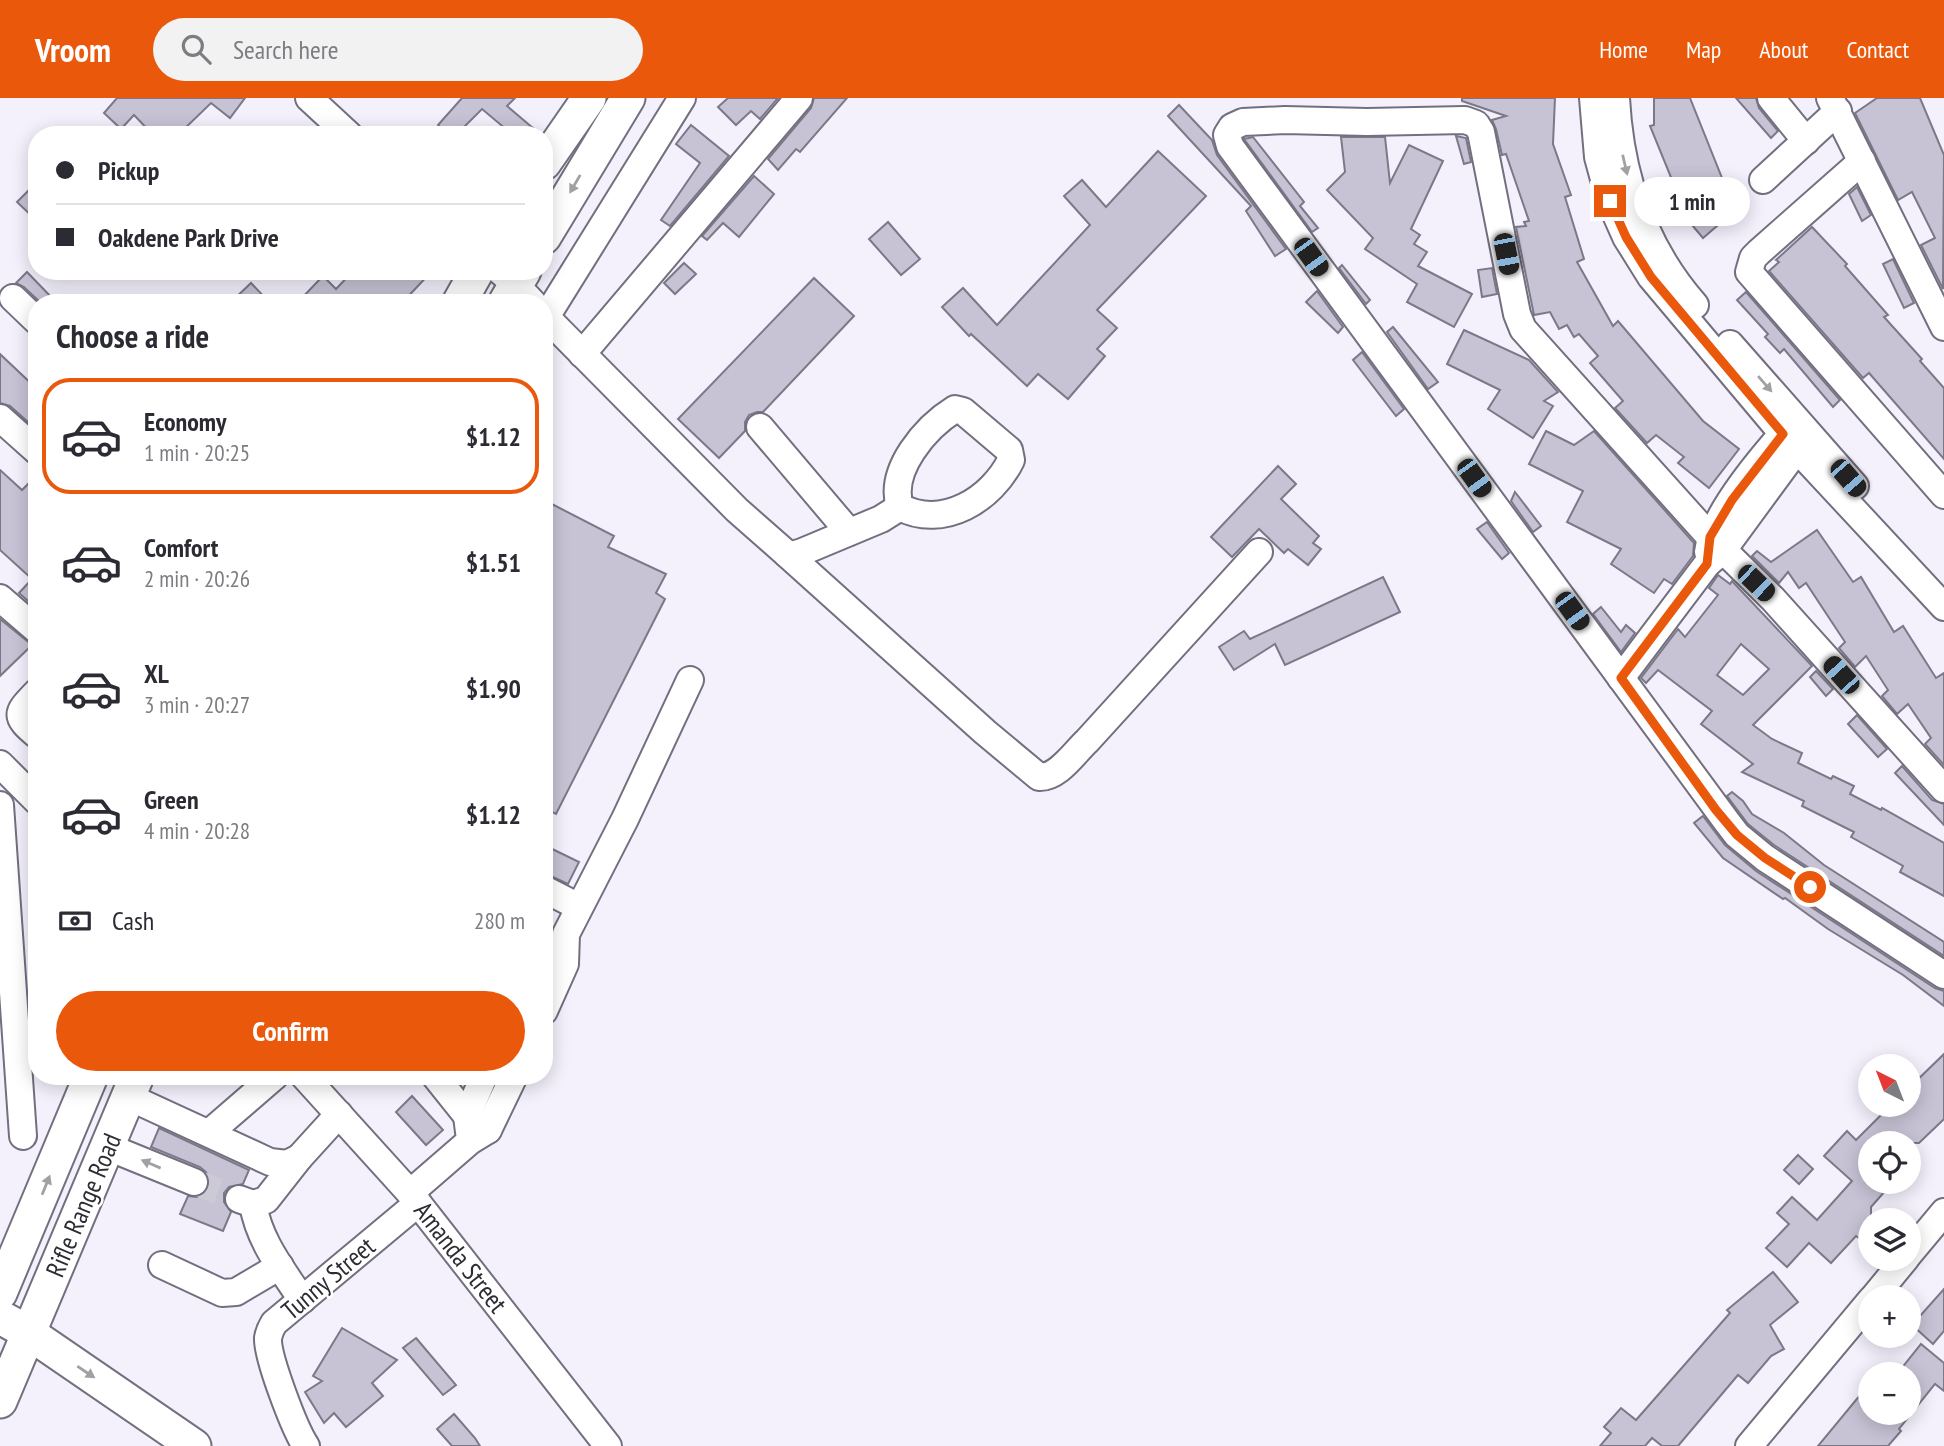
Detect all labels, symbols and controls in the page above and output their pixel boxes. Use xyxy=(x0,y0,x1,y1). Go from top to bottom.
search box xyxy=(153,18,643,81)
text: Vroom xyxy=(35,28,111,71)
icon: search xyxy=(177,30,215,68)
text: Search here xyxy=(233,33,339,66)
text: Home xyxy=(1599,34,1648,65)
text: Map xyxy=(1686,34,1721,65)
text: About xyxy=(1759,34,1808,65)
text: Contact xyxy=(1846,34,1909,65)
text: Pickup xyxy=(98,154,159,187)
one-way arrow xyxy=(1620,155,1631,177)
one-way arrow xyxy=(569,175,581,194)
callout: 1 min xyxy=(1634,176,1750,226)
route end xyxy=(1594,185,1626,217)
text: 1 min xyxy=(1669,187,1715,216)
text: Oakdene Park Drive xyxy=(98,221,279,254)
car xyxy=(1492,231,1521,277)
car xyxy=(1291,234,1332,280)
text: Choose a ride xyxy=(56,315,209,357)
one-way arrow xyxy=(1757,375,1773,393)
icon: car xyxy=(60,405,123,468)
text: Economy xyxy=(144,405,226,438)
text: $1.12 xyxy=(466,420,521,453)
text: 1 min · 20:25 xyxy=(144,438,250,467)
car xyxy=(1454,455,1495,501)
car xyxy=(1827,455,1870,501)
icon: car xyxy=(60,531,123,594)
text: Comfort xyxy=(144,531,218,564)
text: $1.51 xyxy=(466,546,521,579)
car xyxy=(1734,561,1779,605)
text: 2 min · 20:26 xyxy=(144,564,250,593)
car xyxy=(1552,588,1593,634)
car xyxy=(1820,652,1863,698)
icon: car xyxy=(60,657,123,720)
text: XL xyxy=(144,657,169,690)
text: $1.90 xyxy=(466,672,521,705)
text: 3 min · 20:27 xyxy=(144,690,250,719)
icon: car xyxy=(60,783,123,846)
text: Green xyxy=(144,783,199,816)
text: $1.12 xyxy=(466,798,521,831)
text: 4 min · 20:28 xyxy=(144,816,250,845)
route start xyxy=(1794,871,1826,903)
icon: cash xyxy=(56,902,94,940)
text: Cash xyxy=(112,904,154,937)
text: 280 m xyxy=(474,906,525,935)
button: Confirm xyxy=(56,991,525,1071)
north arrow xyxy=(1858,1054,1922,1116)
map controls xyxy=(1858,1054,1921,1425)
street label: Rifle Range Road xyxy=(38,1128,128,1282)
button: locate xyxy=(1858,1131,1921,1194)
one-way arrow xyxy=(140,1159,161,1170)
one-way arrow xyxy=(40,1174,51,1195)
street label: Amanda Street xyxy=(407,1195,515,1319)
button: layers xyxy=(1858,1208,1921,1271)
street label: Tunny Street xyxy=(275,1229,381,1327)
button: + xyxy=(1858,1285,1921,1348)
button: − xyxy=(1858,1362,1921,1425)
one-way arrow xyxy=(77,1365,95,1379)

